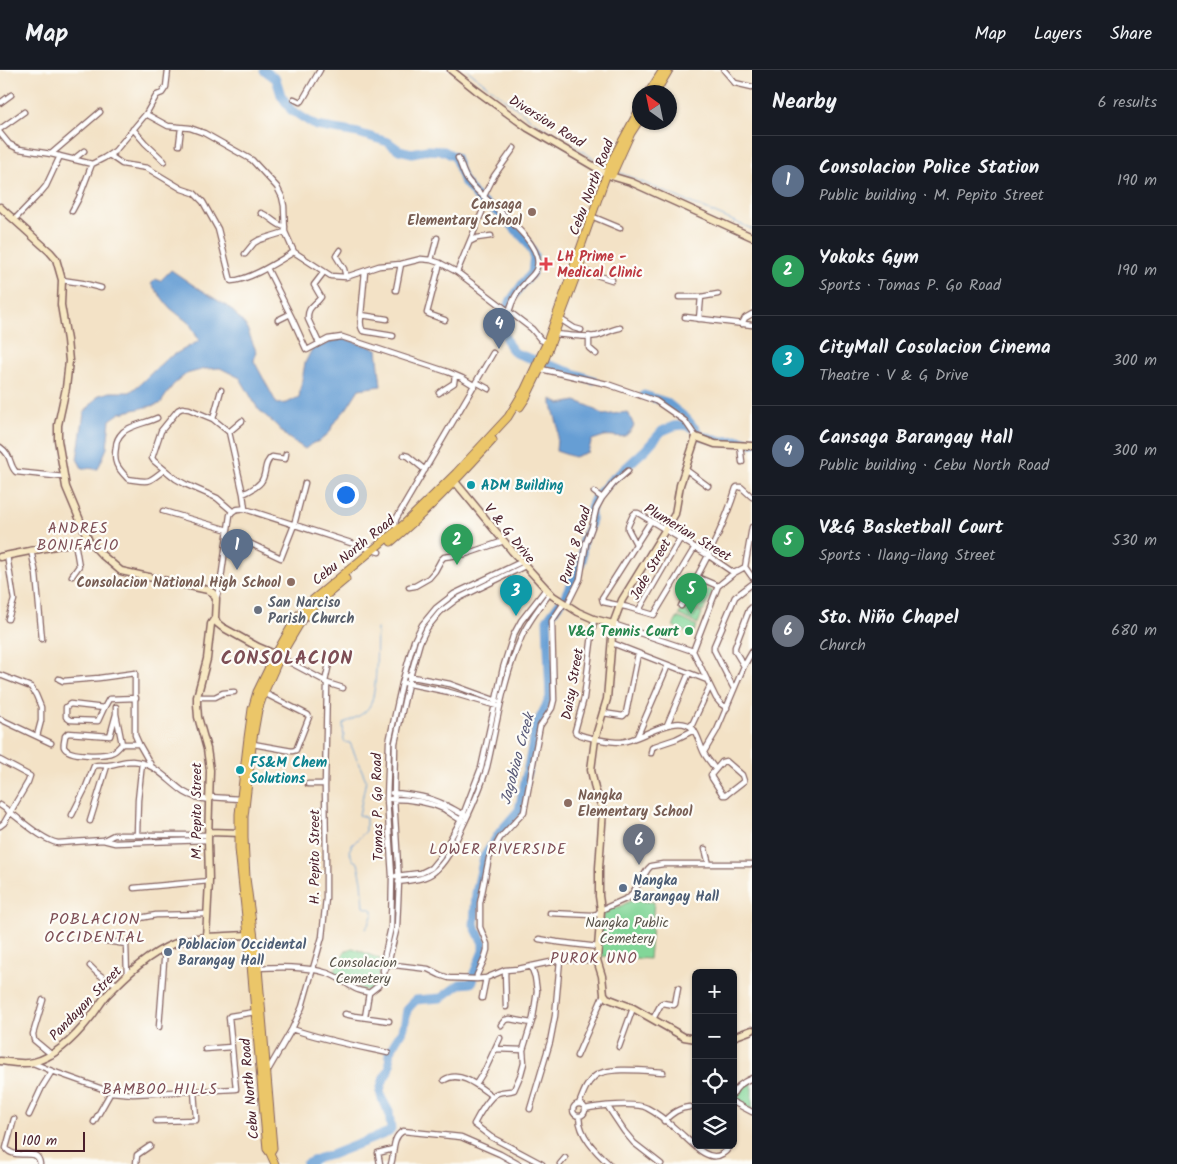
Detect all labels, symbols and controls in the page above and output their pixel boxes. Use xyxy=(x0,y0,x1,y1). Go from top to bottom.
text: Map xyxy=(25,15,68,54)
text: Map xyxy=(975,20,1006,49)
text: Layers xyxy=(1034,20,1082,49)
text: Share xyxy=(1110,20,1152,49)
north arrow xyxy=(632,85,677,130)
text: Nearby xyxy=(772,86,837,119)
street label: Diversion Road xyxy=(504,90,590,154)
text: 6 results xyxy=(1098,90,1157,115)
street label: Cebu North Road xyxy=(563,135,621,239)
text: Consolacion Police Station xyxy=(819,153,1039,183)
text: 1 xyxy=(786,168,790,193)
text: 190 m xyxy=(1117,168,1157,193)
text: Public building · M. Pepito Street xyxy=(819,183,1044,208)
place label: Cansaga Elementary School xyxy=(408,194,522,232)
marker: Cansaga Elementary School xyxy=(526,206,538,218)
text: Yokoks Gym xyxy=(819,243,919,273)
place label: LH Prime - Medical Clinic xyxy=(557,246,643,284)
marker: LH Prime - Medical Clinic xyxy=(539,257,553,271)
text: 2 xyxy=(783,258,793,283)
text: 190 m xyxy=(1117,258,1157,283)
text: Sports · Tomas P. Go Road xyxy=(819,273,1001,298)
pin: 4 xyxy=(483,308,515,349)
text: CityMall Cosolacion Cinema xyxy=(819,333,1051,363)
text: 3 xyxy=(784,348,792,373)
text: 300 m xyxy=(1113,348,1157,373)
text: Theatre · V & G Drive xyxy=(819,363,968,388)
text: Cansaga Barangay Hall xyxy=(819,423,1012,453)
text: 4 xyxy=(784,438,792,463)
text: 300 m xyxy=(1113,438,1157,463)
text: Public building · Cebu North Road xyxy=(819,453,1049,478)
place label: ADM Building xyxy=(481,475,564,497)
marker: ADM Building xyxy=(465,479,477,491)
your location xyxy=(333,482,359,508)
street label: Plumerian Street xyxy=(640,498,736,568)
street label: V & G Drive xyxy=(478,499,541,569)
street label: Purok 8 Road xyxy=(554,503,598,587)
street label: Cebu North Road xyxy=(307,510,401,591)
text: V&G Basketball Court xyxy=(819,513,1003,543)
district label: ANDRES BONIFACIO xyxy=(37,517,119,558)
pin: 2 xyxy=(441,524,473,565)
text: 5 xyxy=(784,528,792,553)
text: 530 m xyxy=(1112,528,1157,553)
pin: 1 xyxy=(221,529,253,570)
street label: Jade Street xyxy=(624,534,678,604)
text: Sports · Ilang-ilang Street xyxy=(819,543,996,568)
place label: Consolacion National High School xyxy=(76,572,281,594)
pin: 5 xyxy=(675,573,707,614)
pin: 3 xyxy=(500,575,532,616)
marker: Consolacion National High School xyxy=(285,576,297,588)
place label: San Narciso Parish Church xyxy=(268,592,355,630)
text: Sto. Niño Chapel xyxy=(819,603,959,633)
marker: San Narciso Parish Church xyxy=(252,604,264,616)
text: 6 xyxy=(784,618,792,643)
text: 680 m xyxy=(1111,618,1157,643)
place label: V&G Tennis Court xyxy=(568,621,680,643)
marker: V&G Tennis Court xyxy=(683,625,695,637)
text: Church xyxy=(819,633,866,658)
district label: CONSOLACION xyxy=(221,644,353,674)
street label: Daisy Street xyxy=(556,646,590,722)
water label: Jagobiao Creek xyxy=(494,709,542,808)
place label: FS&M Chem Solutions xyxy=(250,752,328,790)
street label: Tomas P. Go Road xyxy=(366,752,390,861)
street label: M. Pepito Street xyxy=(186,762,208,859)
marker: FS&M Chem Solutions xyxy=(234,764,246,776)
place label: Nangka Elementary School xyxy=(578,785,693,823)
marker: Nangka Elementary School xyxy=(562,797,574,809)
street label: H. Pepito Street xyxy=(304,809,326,905)
pin: 6 xyxy=(623,824,655,865)
district label: LOWER RIVERSIDE xyxy=(429,838,567,862)
place label: Nangka Barangay Hall xyxy=(633,870,719,908)
marker: Nangka Barangay Hall xyxy=(617,882,629,894)
district label: POBLACION OCCIDENTAL xyxy=(44,907,146,950)
park label: Nangka Public Cemetery xyxy=(585,912,669,950)
place label: Poblacion Occidental Barangay Hall xyxy=(178,934,306,972)
marker: Poblacion Occidental Barangay Hall xyxy=(162,946,174,958)
district label: PUROK UNO xyxy=(550,947,638,971)
park label: Consolacion Cemetery xyxy=(329,952,397,990)
street label: Pandayan Street xyxy=(44,961,128,1046)
map controls xyxy=(692,969,737,1149)
button: + xyxy=(692,969,737,1014)
button: − xyxy=(692,1014,737,1059)
street label: Cebu North Road xyxy=(235,1036,265,1140)
button: locate xyxy=(692,1059,737,1104)
district label: BAMBOO HILLS xyxy=(102,1078,218,1102)
button: layers xyxy=(692,1104,737,1149)
scale bar xyxy=(15,1129,85,1152)
text: 100 m xyxy=(22,1130,57,1152)

